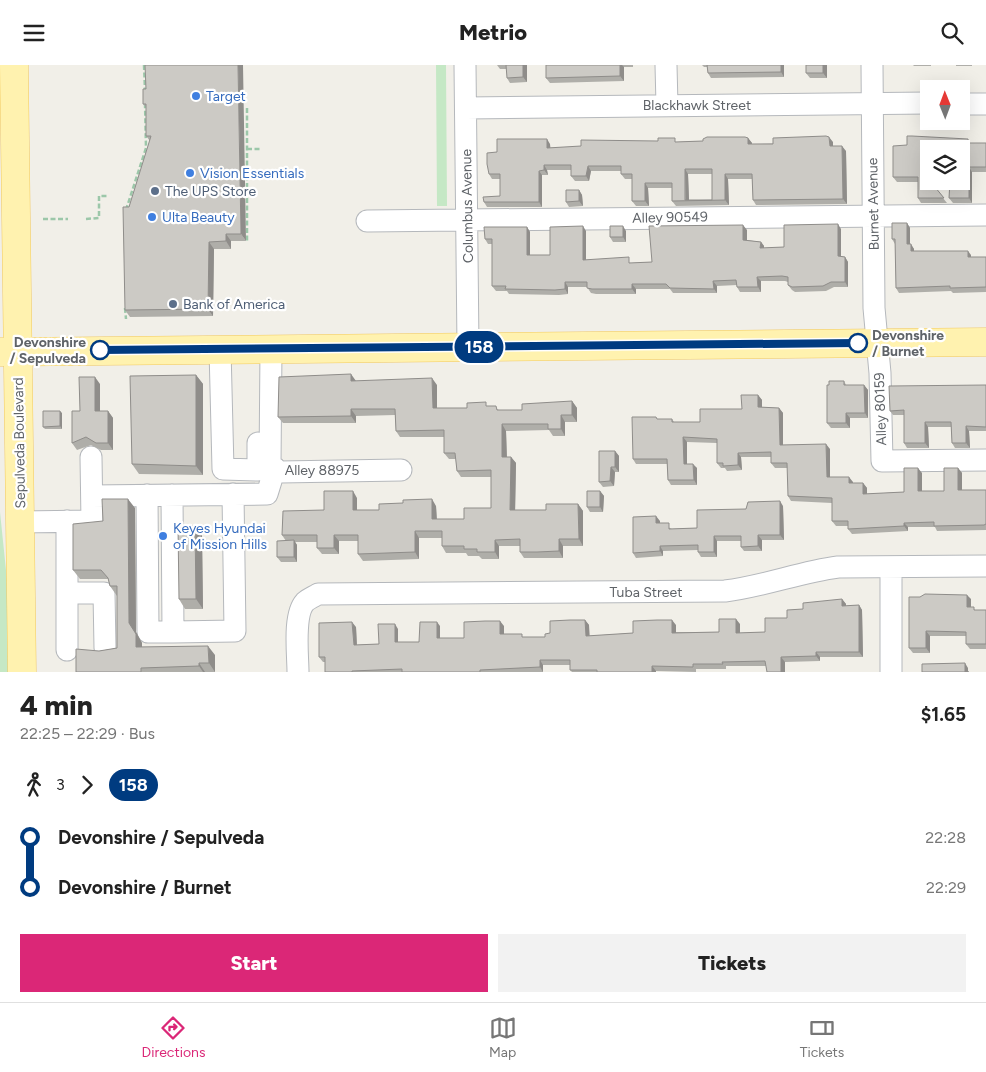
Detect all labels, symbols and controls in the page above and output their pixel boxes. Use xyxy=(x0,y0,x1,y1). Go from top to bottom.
icon: menu xyxy=(20,19,48,47)
text: Metrio xyxy=(459,19,527,46)
icon: search xyxy=(938,19,966,47)
north arrow xyxy=(920,80,970,130)
map controls xyxy=(920,80,970,190)
place label: Target xyxy=(206,88,246,105)
marker: Target xyxy=(190,90,202,102)
street label: Blackhawk Street xyxy=(643,97,751,114)
button: layers xyxy=(920,140,970,190)
street label: Columbus Avenue xyxy=(458,148,477,263)
street label: Burnet Avenue xyxy=(864,157,883,250)
place label: Vision Essentials xyxy=(200,165,304,182)
marker: Vision Essentials xyxy=(184,167,196,179)
place label: The UPS Store xyxy=(165,183,256,200)
marker: The UPS Store xyxy=(149,185,161,197)
street label: Alley 90549 xyxy=(632,208,708,227)
place label: Ulta Beauty xyxy=(162,209,235,226)
marker: Ulta Beauty xyxy=(146,211,158,223)
place label: Bank of America xyxy=(183,296,285,313)
marker: Bank of America xyxy=(167,298,179,310)
place label: Devonshire / Burnet xyxy=(872,327,944,360)
line badge: 158 xyxy=(450,331,508,363)
marker: Devonshire / Burnet xyxy=(848,333,868,353)
place label: Devonshire / Sepulveda xyxy=(9,334,86,367)
text: 158 xyxy=(464,336,494,358)
marker: Devonshire / Sepulveda xyxy=(90,340,110,360)
street label: Alley 80159 xyxy=(871,372,890,446)
street label: Sepulveda Boulevard xyxy=(10,377,29,509)
street label: Alley 88975 xyxy=(285,462,359,479)
place label: Keyes Hyundai of Mission Hills xyxy=(173,520,267,553)
marker: Keyes Hyundai of Mission Hills xyxy=(157,530,169,542)
street label: Tuba Street xyxy=(610,584,682,601)
text: 4 min xyxy=(20,688,93,722)
text: $1.65 xyxy=(921,703,966,726)
text: 22:25 – 22:29 · Bus xyxy=(20,724,155,743)
icon: walk xyxy=(20,771,48,799)
icon: forward xyxy=(73,771,101,799)
text: 158 xyxy=(119,774,148,796)
text: 3 xyxy=(56,775,65,794)
text: Devonshire / Sepulveda xyxy=(58,826,264,849)
text: 22:28 xyxy=(925,828,966,847)
text: Devonshire / Burnet xyxy=(58,876,232,899)
text: 22:29 xyxy=(926,878,966,897)
button: Start xyxy=(20,934,488,992)
button: Tickets xyxy=(498,934,966,992)
tab: Directions xyxy=(142,1014,205,1061)
tab: Map xyxy=(489,1014,517,1061)
tab: Tickets xyxy=(800,1014,844,1061)

